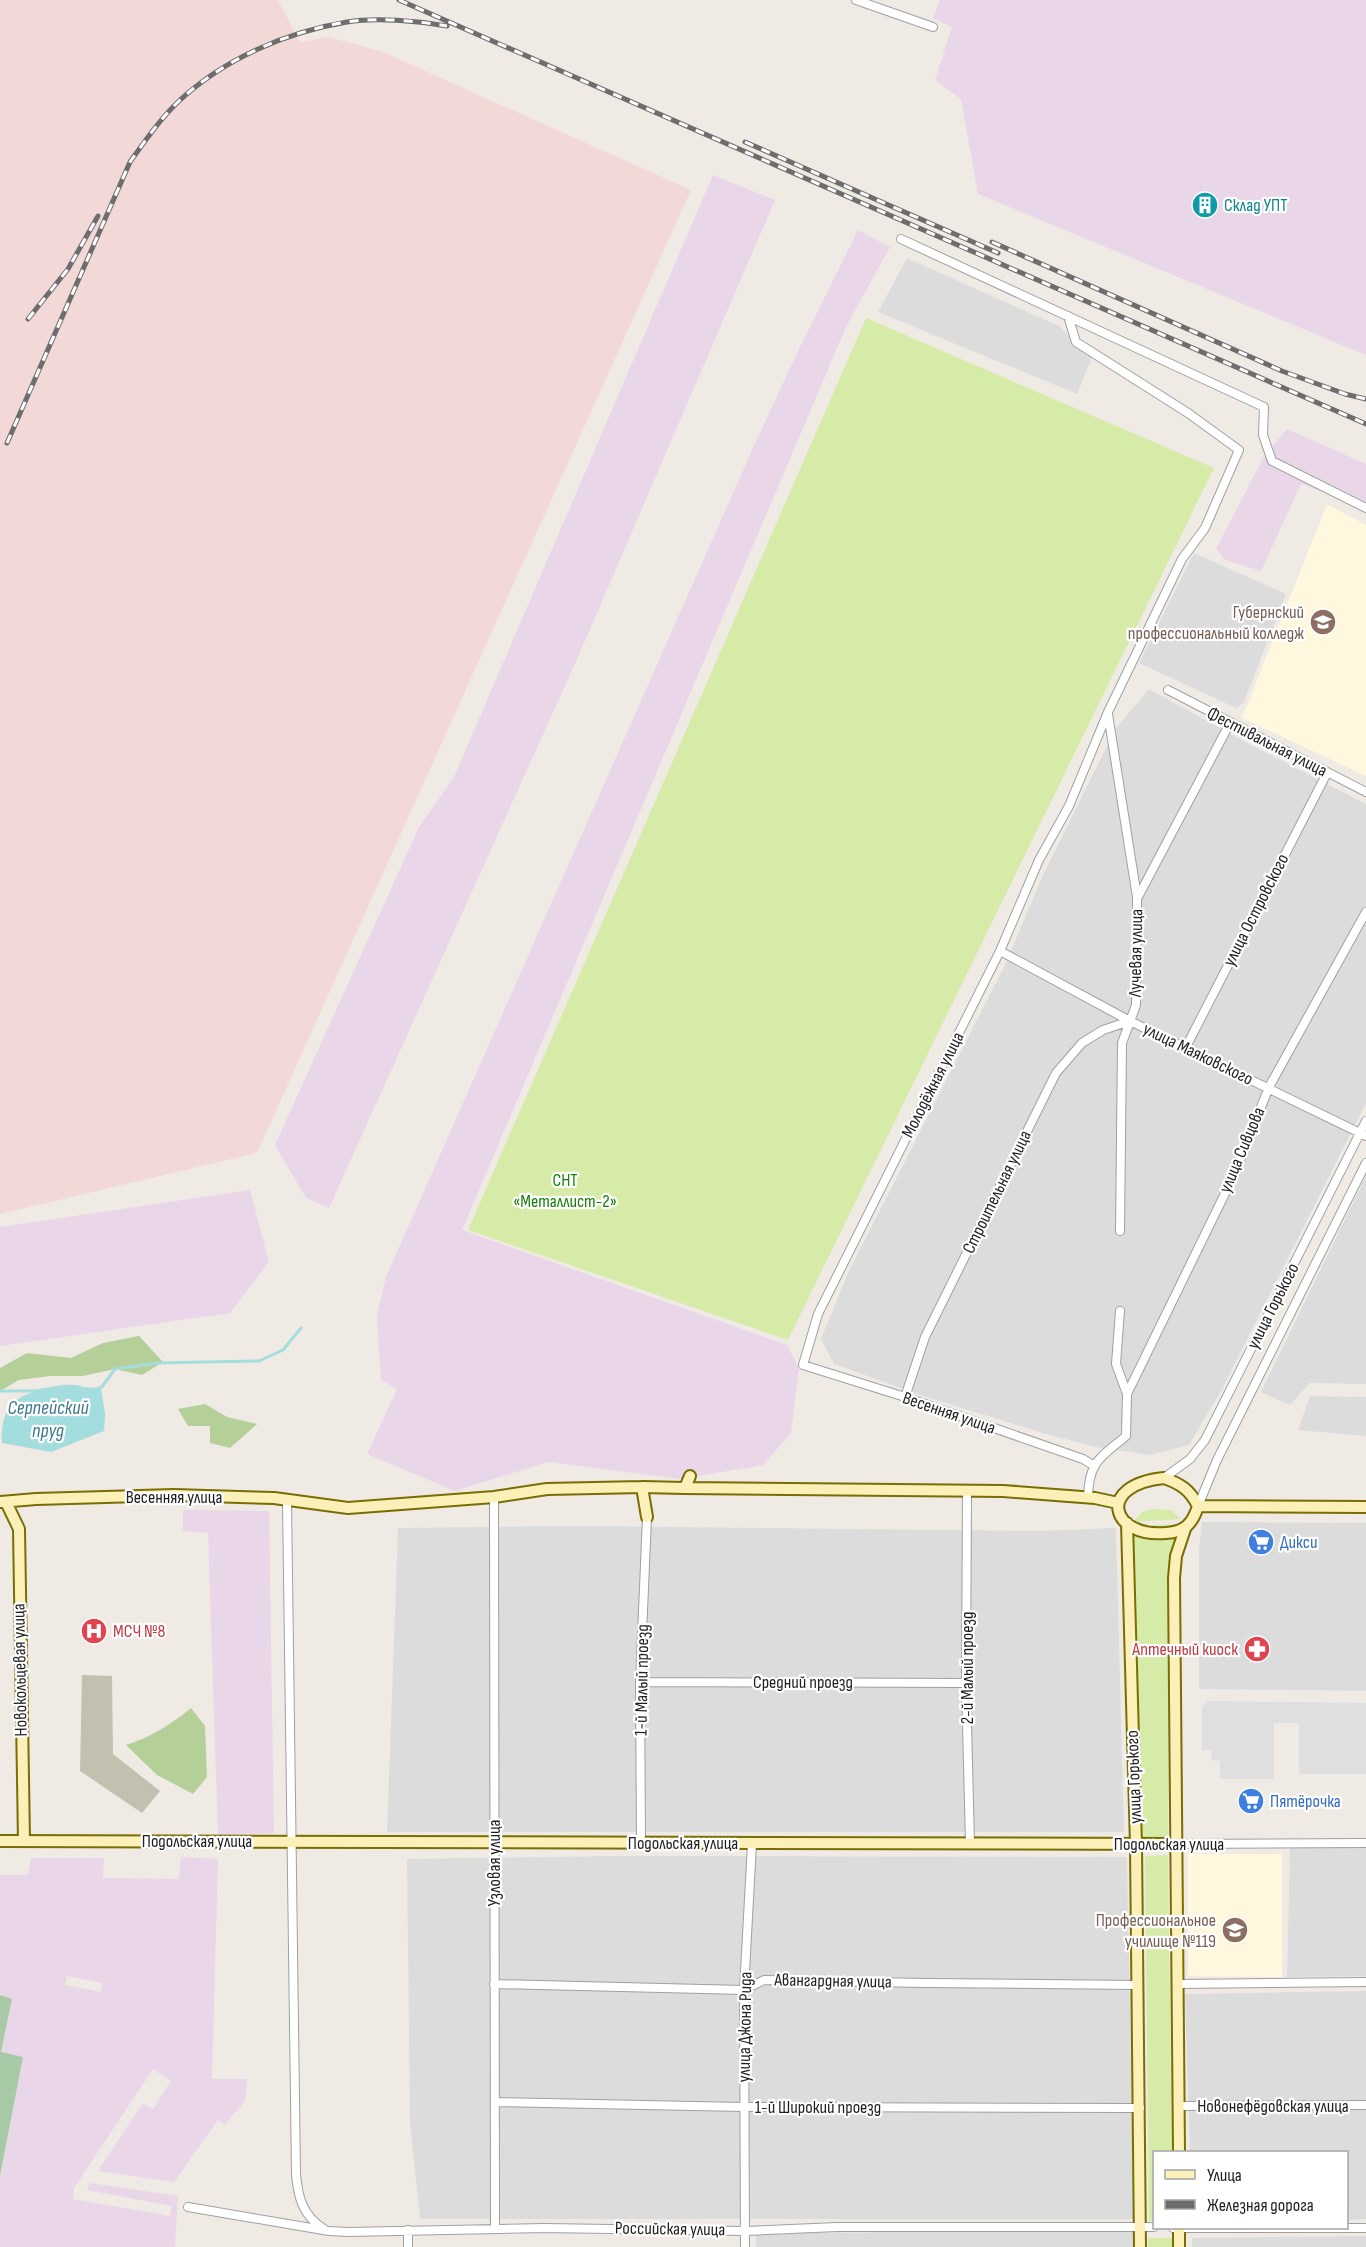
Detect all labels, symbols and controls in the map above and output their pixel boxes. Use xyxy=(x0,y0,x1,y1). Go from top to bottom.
building icon: Склад УПТ xyxy=(1190,190,1220,220)
place label: Склад УПТ xyxy=(1224,195,1288,216)
place label: Губернский профессиональный колледж xyxy=(1128,602,1304,644)
school or university icon: Губернский профессиональный колледж xyxy=(1308,607,1338,637)
street label: Фестивальная улица xyxy=(1203,703,1331,781)
street label: улица Островского xyxy=(1219,850,1293,970)
street label: Лучевая улица xyxy=(1125,909,1147,998)
street label: улица Маяковского xyxy=(1140,1018,1256,1090)
street label: Молодёжная улица xyxy=(897,1029,969,1141)
street label: улица Сивцова xyxy=(1215,1104,1269,1196)
street label: Строительная улица xyxy=(958,1127,1036,1257)
park label: СНТ «Металлист-2» xyxy=(513,1170,617,1212)
street label: улица Горького xyxy=(1242,1260,1304,1352)
street label: Весенняя улица xyxy=(900,1387,998,1439)
water label: Серпейский пруд xyxy=(7,1396,89,1443)
street label: Весенняя улица xyxy=(126,1487,222,1508)
supermarket icon: Дикси xyxy=(1246,1527,1276,1557)
place label: Дикси xyxy=(1280,1532,1317,1553)
street label: Новокольцевая улица xyxy=(8,1603,32,1737)
street label: 2-й Малый проезд xyxy=(957,1612,978,1724)
hospital icon: МСЧ №8 xyxy=(79,1616,109,1646)
place label: МСЧ №8 xyxy=(113,1621,166,1642)
street label: 1-й Малый проезд xyxy=(631,1624,653,1736)
pharmacy icon: Аптечный киоск xyxy=(1242,1634,1272,1664)
place label: Аптечный киоск xyxy=(1131,1639,1238,1660)
street label: Средний проезд xyxy=(753,1672,853,1693)
street label: улица Горького xyxy=(1122,1730,1146,1824)
supermarket icon: Пятёрочка xyxy=(1236,1786,1266,1816)
place label: Пятёрочка xyxy=(1270,1791,1341,1812)
street label: Узловая улица xyxy=(484,1819,505,1906)
street label: Подольская улица xyxy=(142,1831,252,1852)
street label: Подольская улица xyxy=(628,1833,738,1854)
street label: Подольская улица xyxy=(1114,1834,1224,1855)
place label: Профессиональное училище №119 xyxy=(1096,1910,1216,1952)
school or university icon: Профессиональное училище №119 xyxy=(1220,1915,1250,1945)
street label: Авангардная улица xyxy=(773,1969,892,1993)
street label: улица Джона Рида xyxy=(734,1971,756,2083)
street label: Новонефёдовская улица xyxy=(1197,2096,1349,2117)
street label: 1-й Широкий проезд xyxy=(755,2097,881,2118)
legend xyxy=(1153,2151,1348,2229)
text: Улица xyxy=(1207,2165,1242,2186)
text: Железная дорога xyxy=(1207,2195,1314,2216)
street label: Российская улица xyxy=(615,2218,725,2240)

